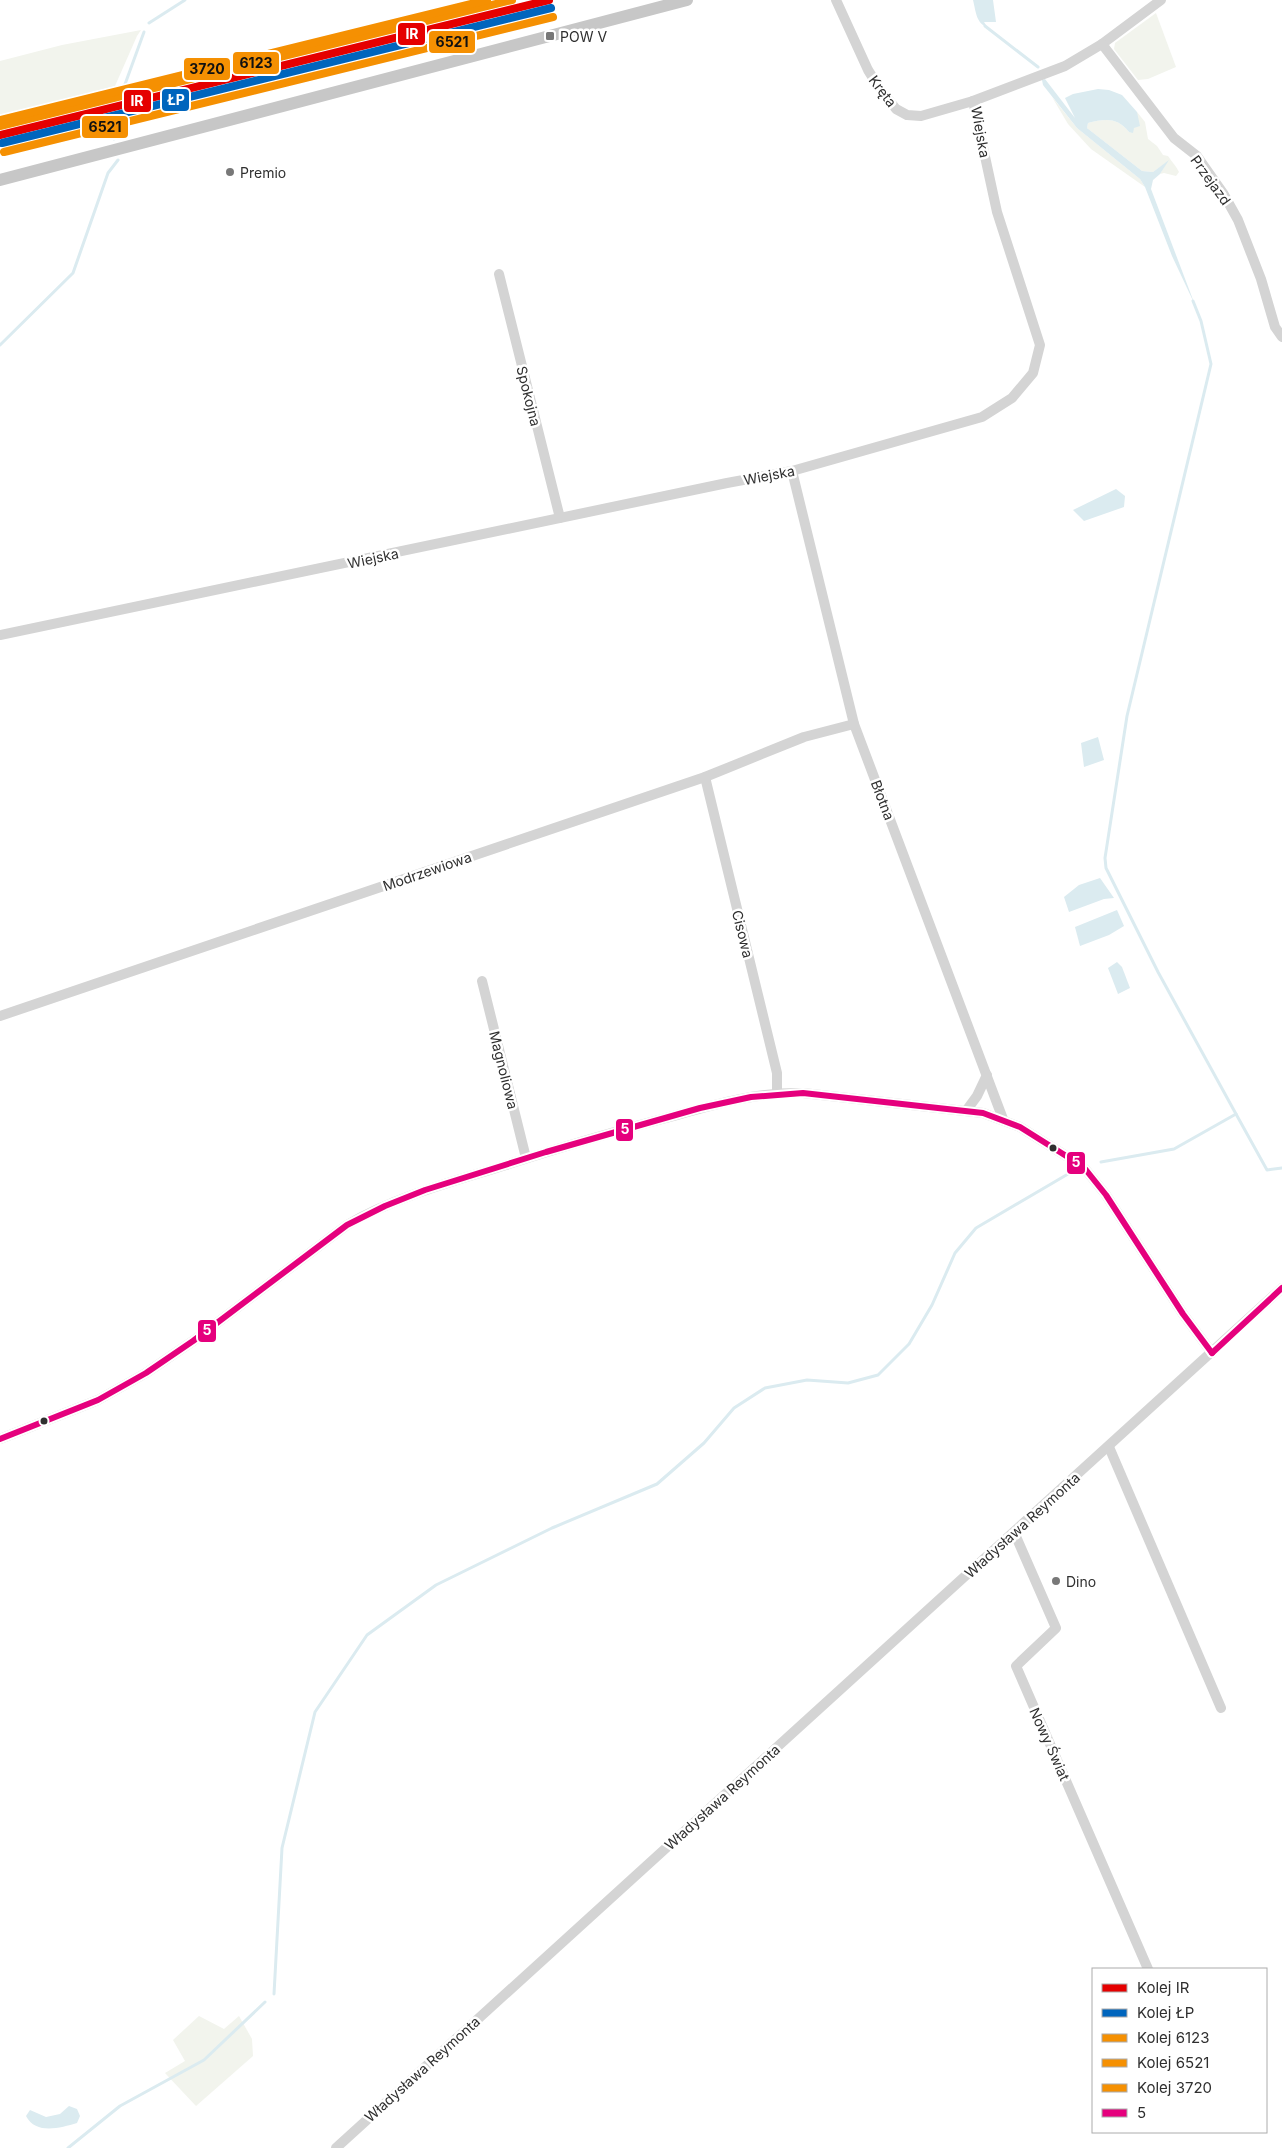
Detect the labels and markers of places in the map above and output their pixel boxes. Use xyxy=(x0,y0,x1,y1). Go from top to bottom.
place label: POW V xyxy=(560,28,607,45)
marker: POW V xyxy=(544,30,556,42)
place label: Premio xyxy=(240,164,286,181)
marker: Premio xyxy=(224,166,236,178)
unlabelled marker xyxy=(1048,1143,1058,1153)
unlabelled marker xyxy=(39,1416,49,1426)
place label: Dino xyxy=(1066,1573,1096,1590)
marker: Dino xyxy=(1050,1575,1062,1587)

